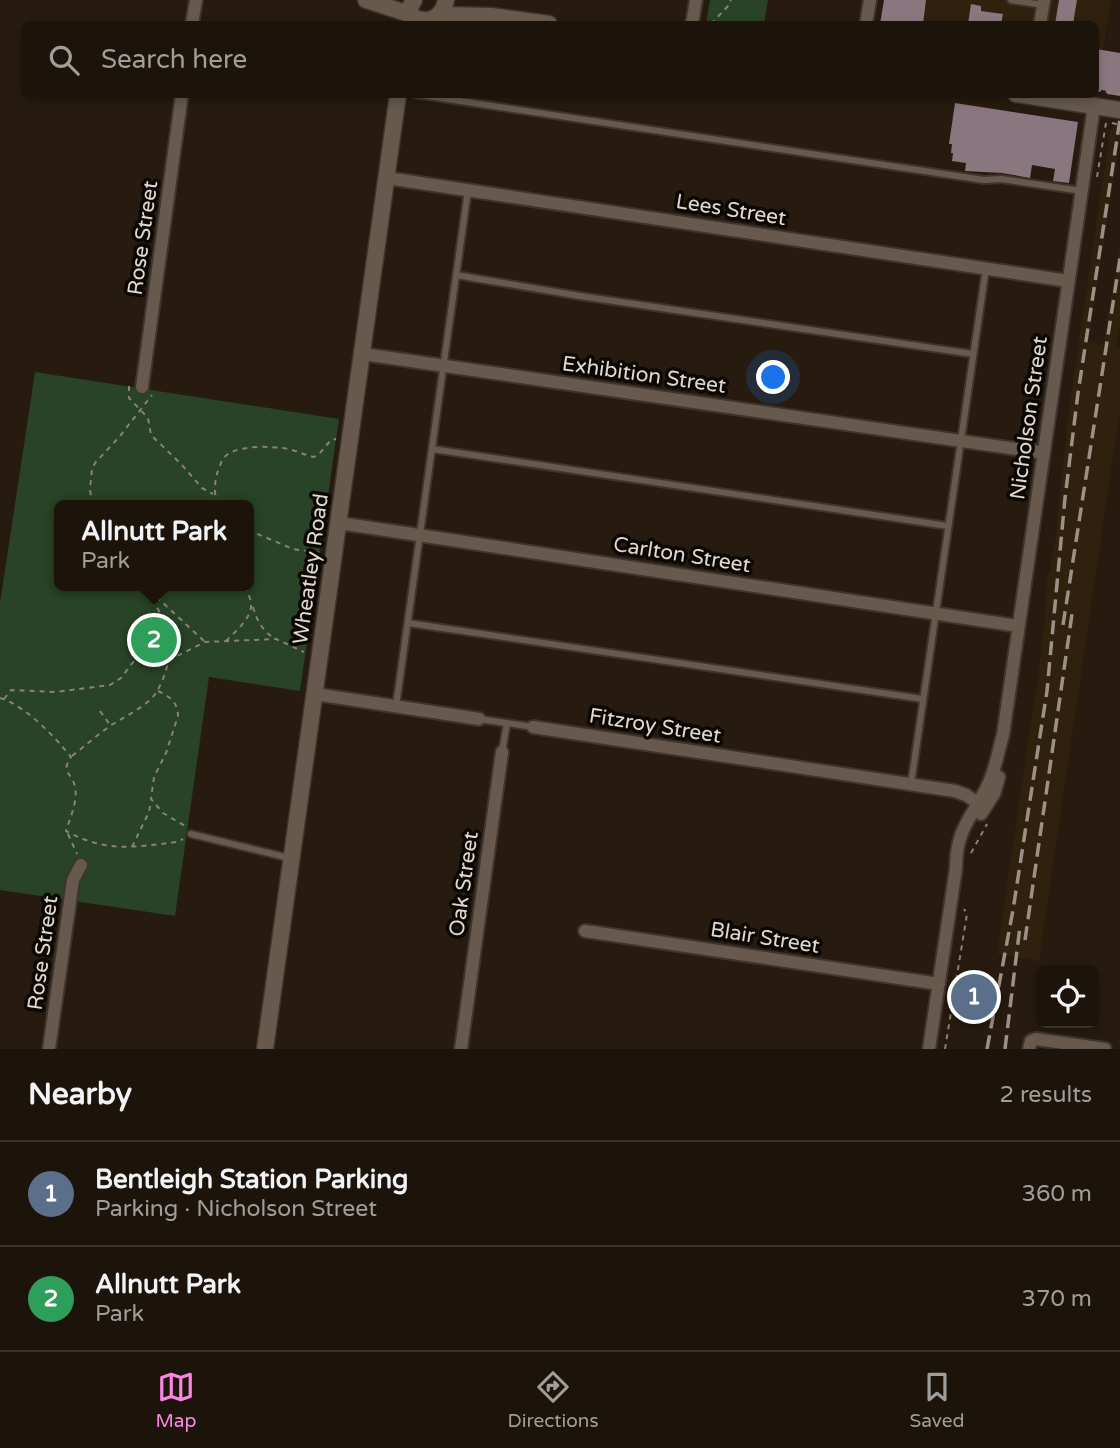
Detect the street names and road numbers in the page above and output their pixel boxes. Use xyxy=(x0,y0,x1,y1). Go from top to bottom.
street label: Rose Street xyxy=(123,179,163,297)
street label: Lees Street xyxy=(674,189,788,231)
street label: Nicholson Street xyxy=(1005,335,1053,501)
street label: Exhibition Street xyxy=(560,351,728,399)
street label: Wheatley Road xyxy=(288,492,334,646)
street label: Carlton Street xyxy=(612,532,752,578)
street label: Fitzroy Street xyxy=(587,703,723,749)
street label: Oak Street xyxy=(444,830,484,938)
street label: Rose Street xyxy=(23,894,63,1012)
street label: Blair Street xyxy=(709,917,821,959)

